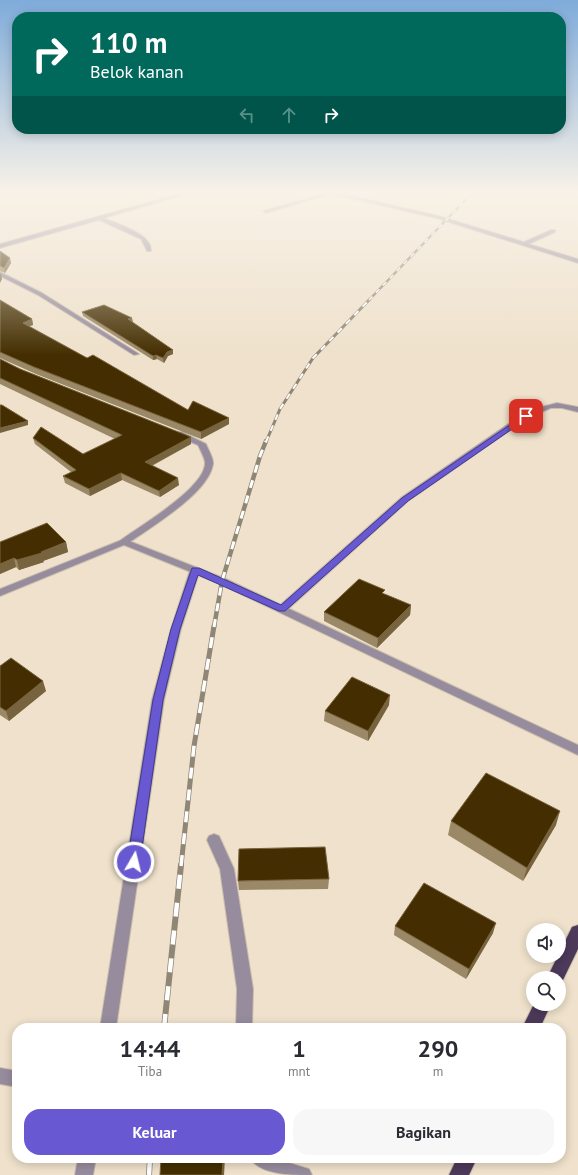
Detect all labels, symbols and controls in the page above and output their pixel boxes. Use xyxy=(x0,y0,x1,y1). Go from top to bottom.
text: 110 m xyxy=(90,24,167,61)
icon: right xyxy=(24,28,76,80)
text: Belok kanan xyxy=(90,60,184,83)
icon: left xyxy=(236,104,258,126)
icon: ahead xyxy=(278,104,300,126)
icon: right xyxy=(320,104,342,126)
pin xyxy=(509,399,543,433)
icon: arrive xyxy=(515,405,537,427)
position arrow xyxy=(113,841,155,883)
map controls xyxy=(526,923,566,1011)
button: sound xyxy=(526,923,566,963)
button: search xyxy=(526,971,566,1011)
text: 14:44 xyxy=(120,1033,180,1064)
text: 1 xyxy=(292,1033,306,1064)
text: 290 xyxy=(418,1033,458,1064)
text: Tiba xyxy=(138,1063,162,1080)
text: mnt xyxy=(288,1063,310,1080)
text: m xyxy=(433,1063,443,1080)
button: Keluar xyxy=(24,1109,285,1155)
button: Bagikan xyxy=(293,1109,554,1155)

